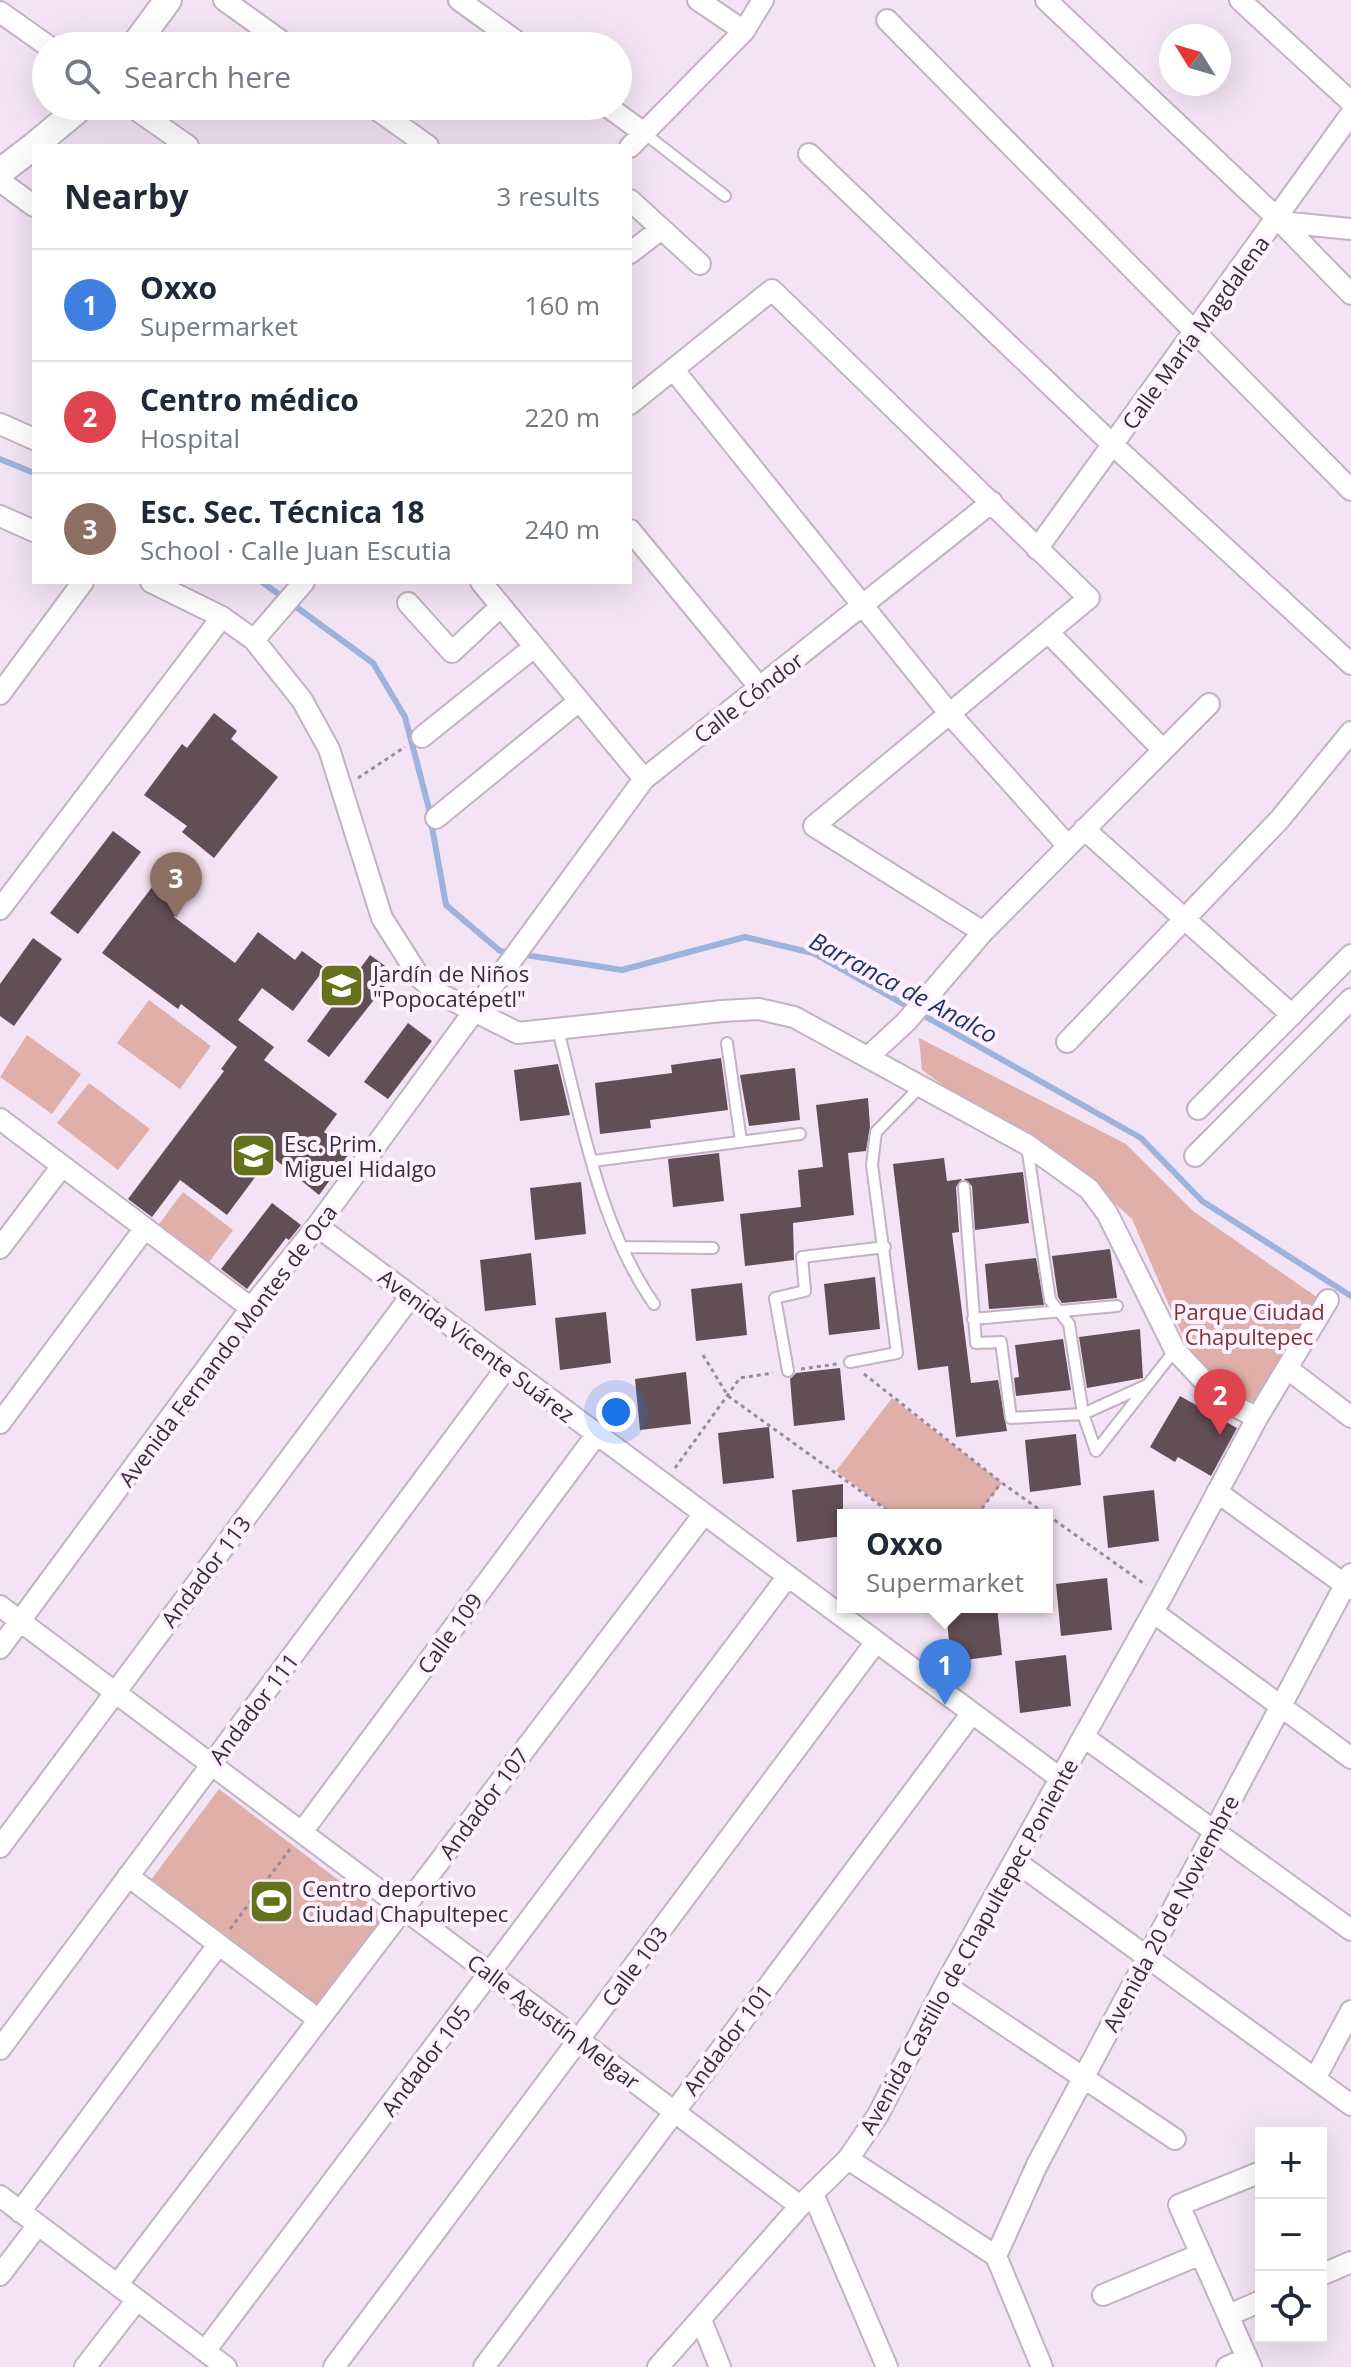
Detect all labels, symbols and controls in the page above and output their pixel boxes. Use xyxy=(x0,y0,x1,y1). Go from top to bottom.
north arrow xyxy=(1159,24,1231,96)
search box xyxy=(32,32,632,120)
icon: search xyxy=(60,54,104,98)
text: Search here xyxy=(124,56,291,97)
text: Nearby xyxy=(64,173,189,219)
text: 3 results xyxy=(497,178,600,214)
street label: Calle María Magdalena xyxy=(1114,229,1276,435)
text: Oxxo xyxy=(140,267,217,308)
text: 1 xyxy=(83,287,97,323)
text: 160 m xyxy=(525,287,600,323)
text: Supermarket xyxy=(140,308,298,344)
text: Centro médico xyxy=(140,379,359,420)
text: 2 xyxy=(83,399,97,435)
text: 220 m xyxy=(525,399,600,435)
text: Hospital xyxy=(140,420,240,456)
text: Esc. Sec. Técnica 18 xyxy=(140,491,425,532)
text: 3 xyxy=(83,511,97,547)
text: 240 m xyxy=(525,511,600,547)
text: School · Calle Juan Escutia xyxy=(140,532,452,568)
street label: Calle Cóndor xyxy=(687,645,809,749)
pin: 3 xyxy=(150,852,202,918)
water label: Barranca de Analco xyxy=(804,924,1004,1050)
place label: Jardín de Niños "Popocatépetl" xyxy=(371,958,529,1013)
school or university icon: Jardín de Niños "Popocatépetl" xyxy=(318,962,366,1010)
place label: Esc. Prim. Miguel Hidalgo xyxy=(284,1128,437,1183)
school or university icon: Esc. Prim. Miguel Hidalgo xyxy=(229,1132,277,1180)
street label: Avenida Fernando Montes de Oca xyxy=(111,1198,343,1492)
street label: Avenida Vicente Suárez xyxy=(373,1261,581,1429)
park label: Parque Ciudad Chapultepec xyxy=(1173,1296,1325,1351)
pin: 2 xyxy=(1194,1369,1246,1435)
your location xyxy=(596,1392,636,1432)
street label: Andador 113 xyxy=(153,1509,257,1633)
popup xyxy=(837,1509,1053,1613)
text: Oxxo xyxy=(866,1523,943,1564)
text: Supermarket xyxy=(866,1564,1024,1600)
street label: Calle 109 xyxy=(410,1587,488,1679)
pin: 1 xyxy=(919,1639,971,1705)
street label: Andador 111 xyxy=(201,1646,305,1770)
street label: Andador 107 xyxy=(431,1741,535,1865)
street label: Avenida Castillo de Chapultepec Poniente xyxy=(852,1753,1084,2139)
street label: Avenida 20 de Noviembre xyxy=(1095,1789,1245,2037)
place label: Centro deportivo Ciudad Chapultepec xyxy=(302,1873,508,1928)
sports icon: Centro deportivo Ciudad Chapultepec xyxy=(247,1877,295,1925)
street label: Calle 103 xyxy=(594,1920,674,2012)
street label: Calle Agustín Melgar xyxy=(462,1946,646,2096)
street label: Andador 101 xyxy=(675,1977,779,2101)
street label: Andador 105 xyxy=(373,1998,477,2122)
map controls xyxy=(1255,2127,1327,2343)
button: + xyxy=(1255,2127,1327,2199)
button: − xyxy=(1255,2199,1327,2271)
button: locate xyxy=(1255,2271,1327,2343)

